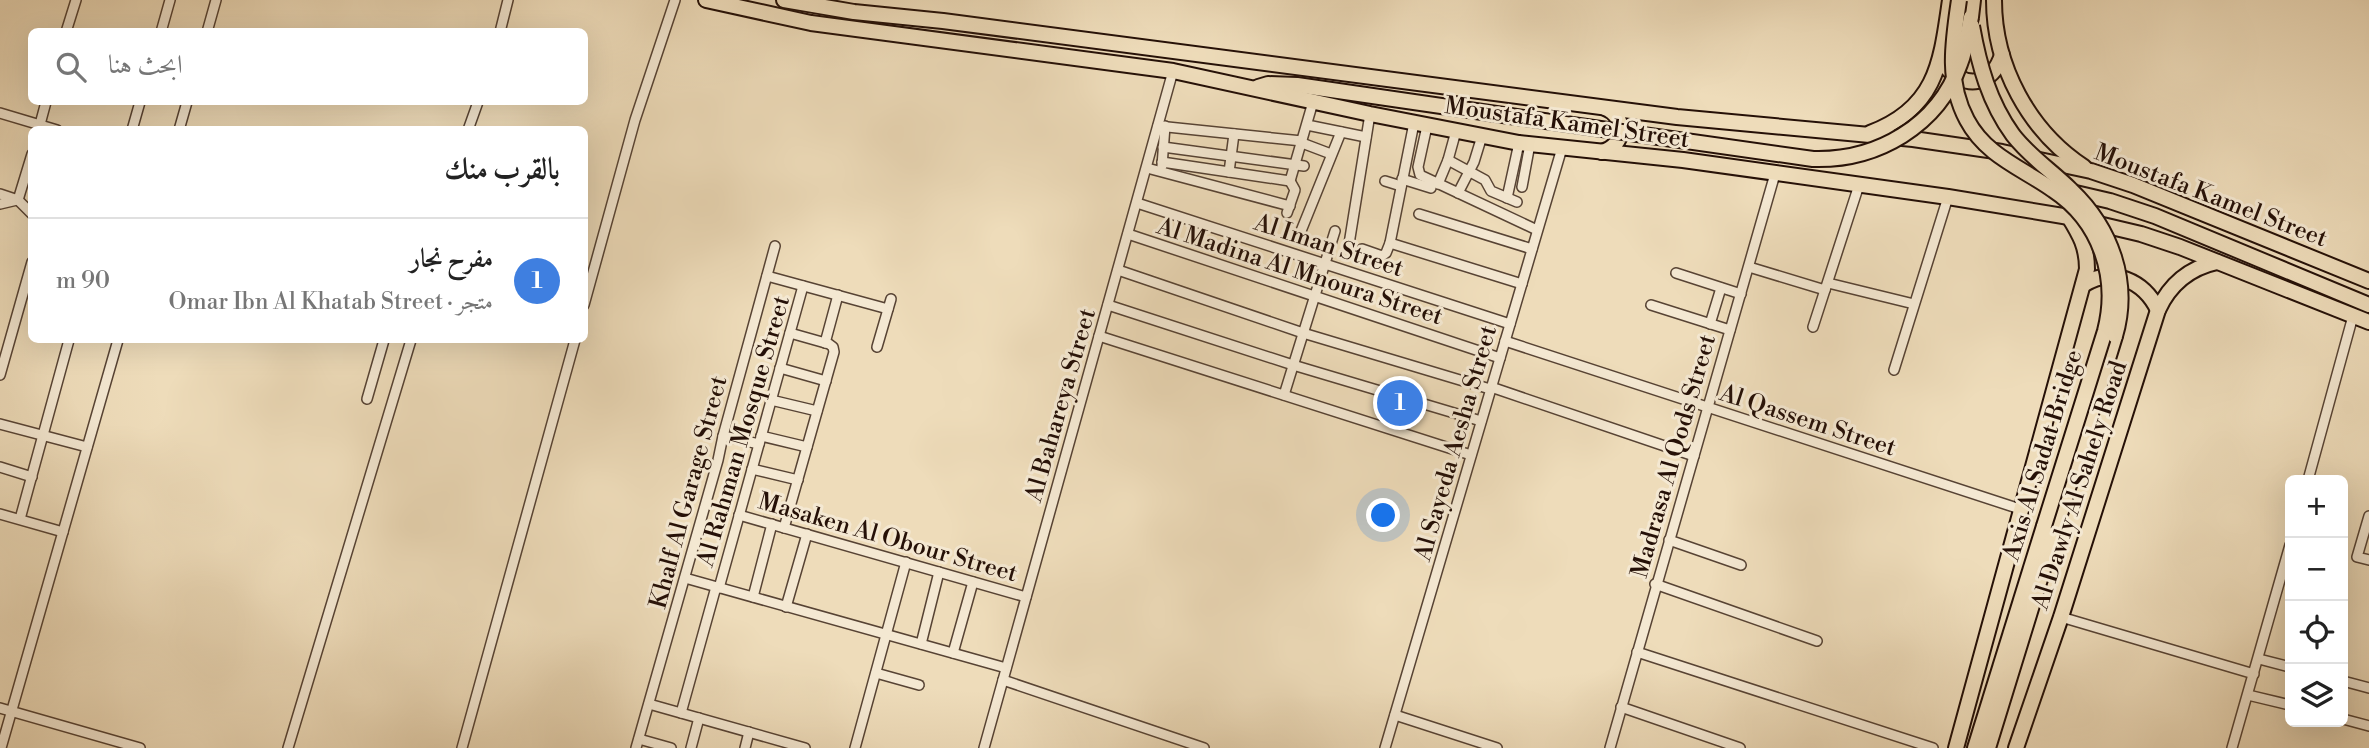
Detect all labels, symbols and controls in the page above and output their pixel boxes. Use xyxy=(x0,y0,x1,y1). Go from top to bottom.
search box xyxy=(28,28,588,105)
icon: search xyxy=(52,48,90,86)
text: ابحث هنا xyxy=(108,49,183,81)
street label: Moustafa Kamel Street xyxy=(1443,91,1692,155)
street label: Moustafa Kamel Street xyxy=(2090,138,2332,254)
text: بالقرب منك xyxy=(444,151,560,189)
street label: Al Iman Street xyxy=(1249,207,1408,284)
street label: Al Madina Al Mnoura Street xyxy=(1152,211,1447,333)
text: مفرح نجار xyxy=(410,243,493,275)
text: 90 m xyxy=(56,267,110,295)
text: 1 xyxy=(531,267,543,295)
text: متجر · Omar Ibn Al Khatab Street xyxy=(169,288,493,316)
street label: Al Rahman Mosque Street xyxy=(691,292,797,571)
street label: Al Bahareya Street xyxy=(1019,305,1103,507)
street label: Al Sayeda Aesha Street xyxy=(1408,322,1504,565)
street label: Madrasa Al Qods Street xyxy=(1625,331,1723,582)
street label: Axis Al Sadat Bridge xyxy=(1996,346,2089,565)
street label: Al Dawly Al Sahely Road xyxy=(2025,357,2134,614)
street label: Khalf Al Garage Street xyxy=(643,372,735,612)
pin: 1 xyxy=(1377,377,1423,429)
street label: Al Qassem Street xyxy=(1715,378,1900,464)
map controls xyxy=(2285,475,2348,727)
button: + xyxy=(2285,475,2348,538)
street label: Masaken Al Obour Street xyxy=(755,487,1021,590)
your location xyxy=(1366,498,1400,532)
button: − xyxy=(2285,538,2348,601)
button: locate xyxy=(2285,601,2348,664)
button: layers xyxy=(2285,664,2348,727)

